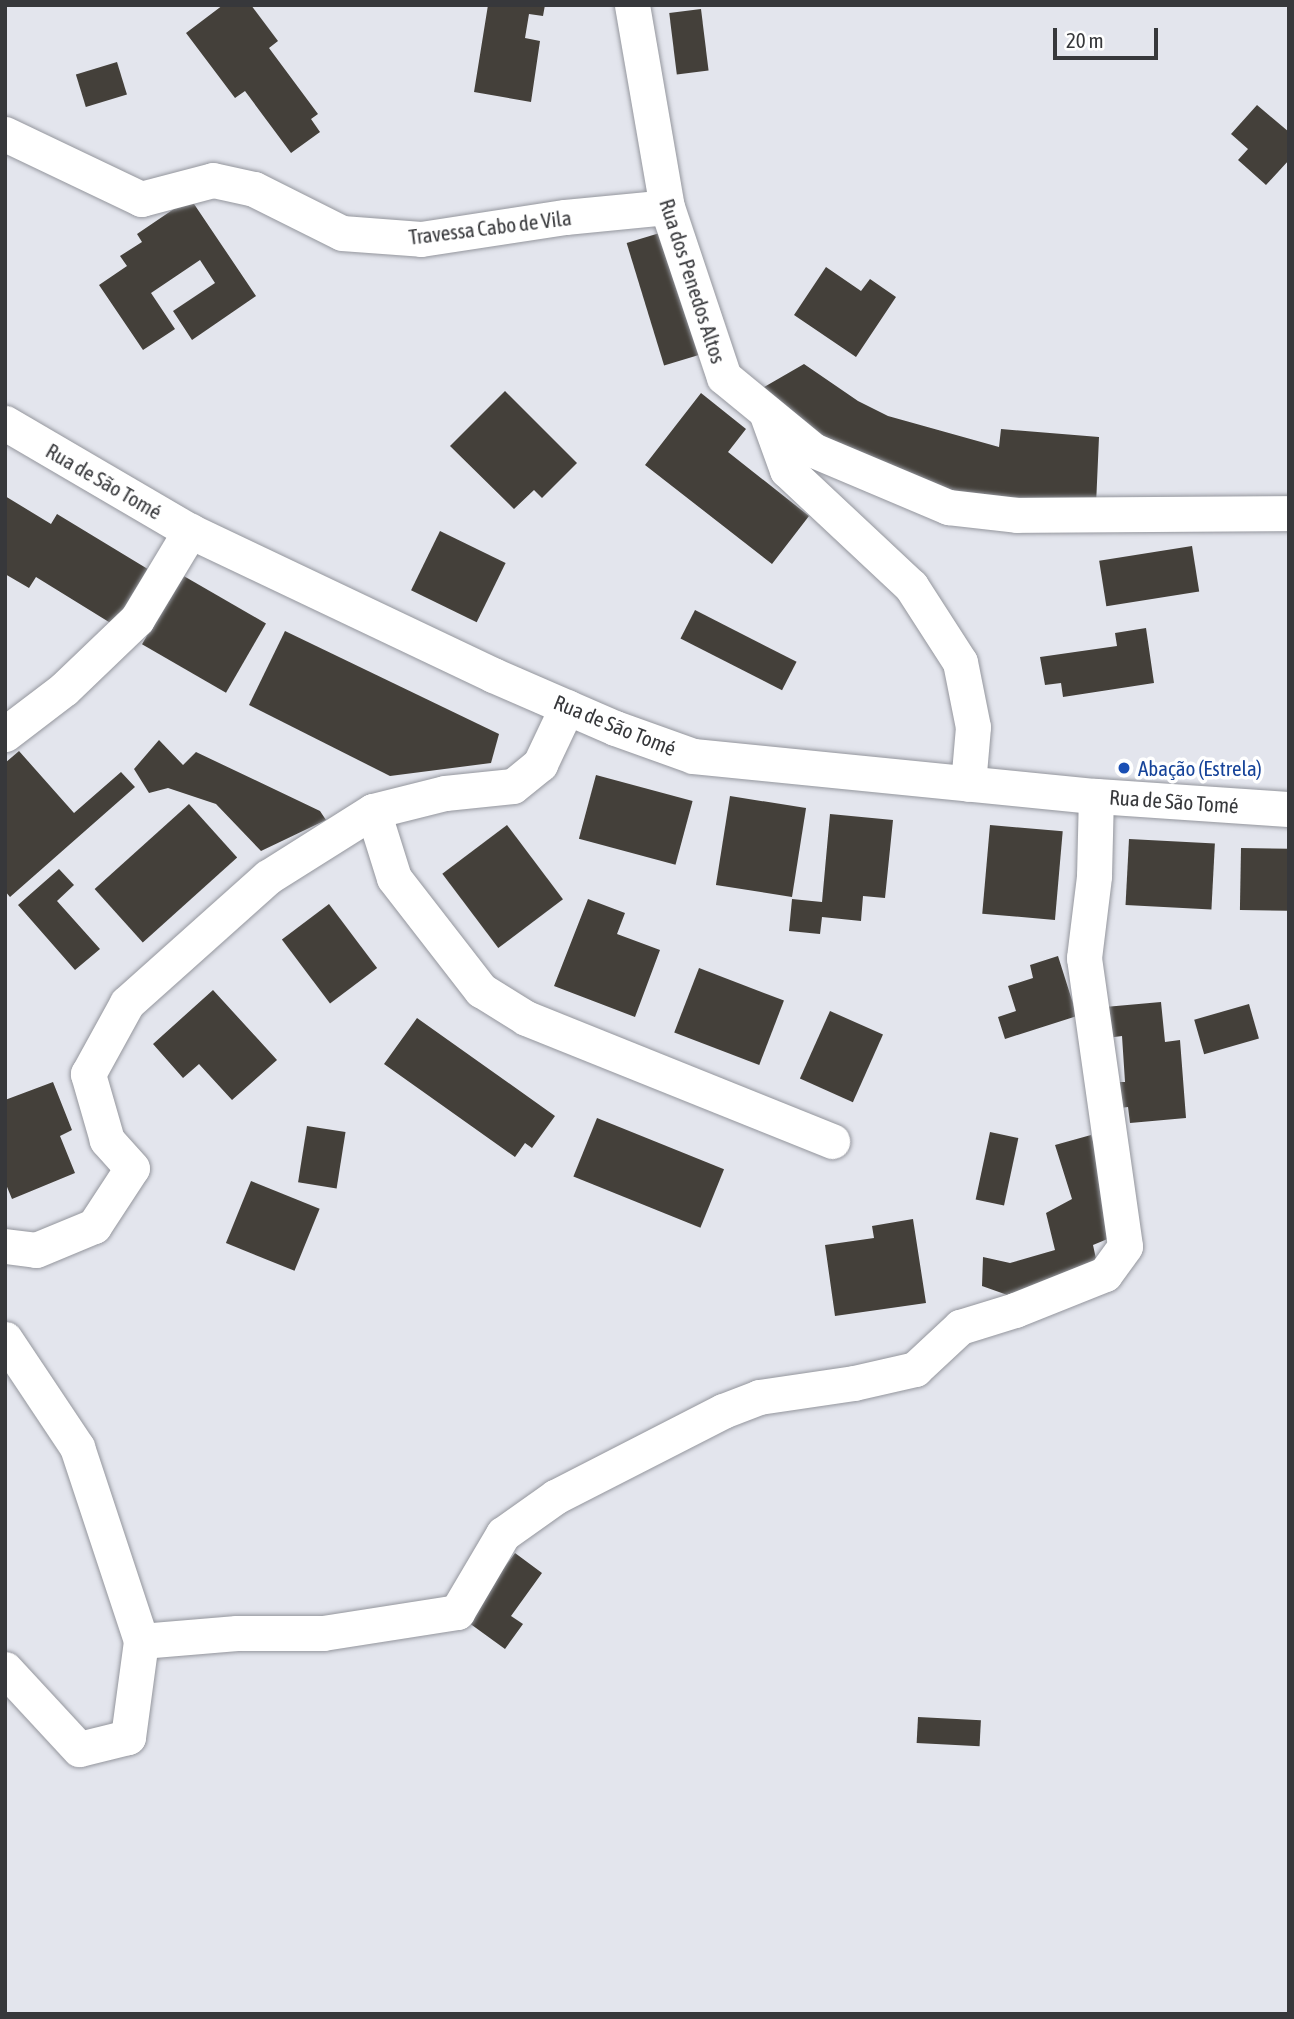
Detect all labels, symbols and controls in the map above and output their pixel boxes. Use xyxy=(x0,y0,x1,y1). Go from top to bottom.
scale bar xyxy=(1056,14,1161,58)
text: 20 m xyxy=(1066,28,1104,52)
street label: Rua dos Penedos Altos xyxy=(654,195,732,367)
street label: Travessa Cabo de Vila xyxy=(407,205,573,249)
street label: Rua de São Tomé xyxy=(42,438,166,524)
street label: Rua de São Tomé xyxy=(550,689,680,761)
place label: Abação (Estrela) xyxy=(1138,755,1262,781)
marker: Abação (Estrela) xyxy=(1116,760,1132,776)
street label: Rua de São Tomé xyxy=(1109,784,1239,818)

